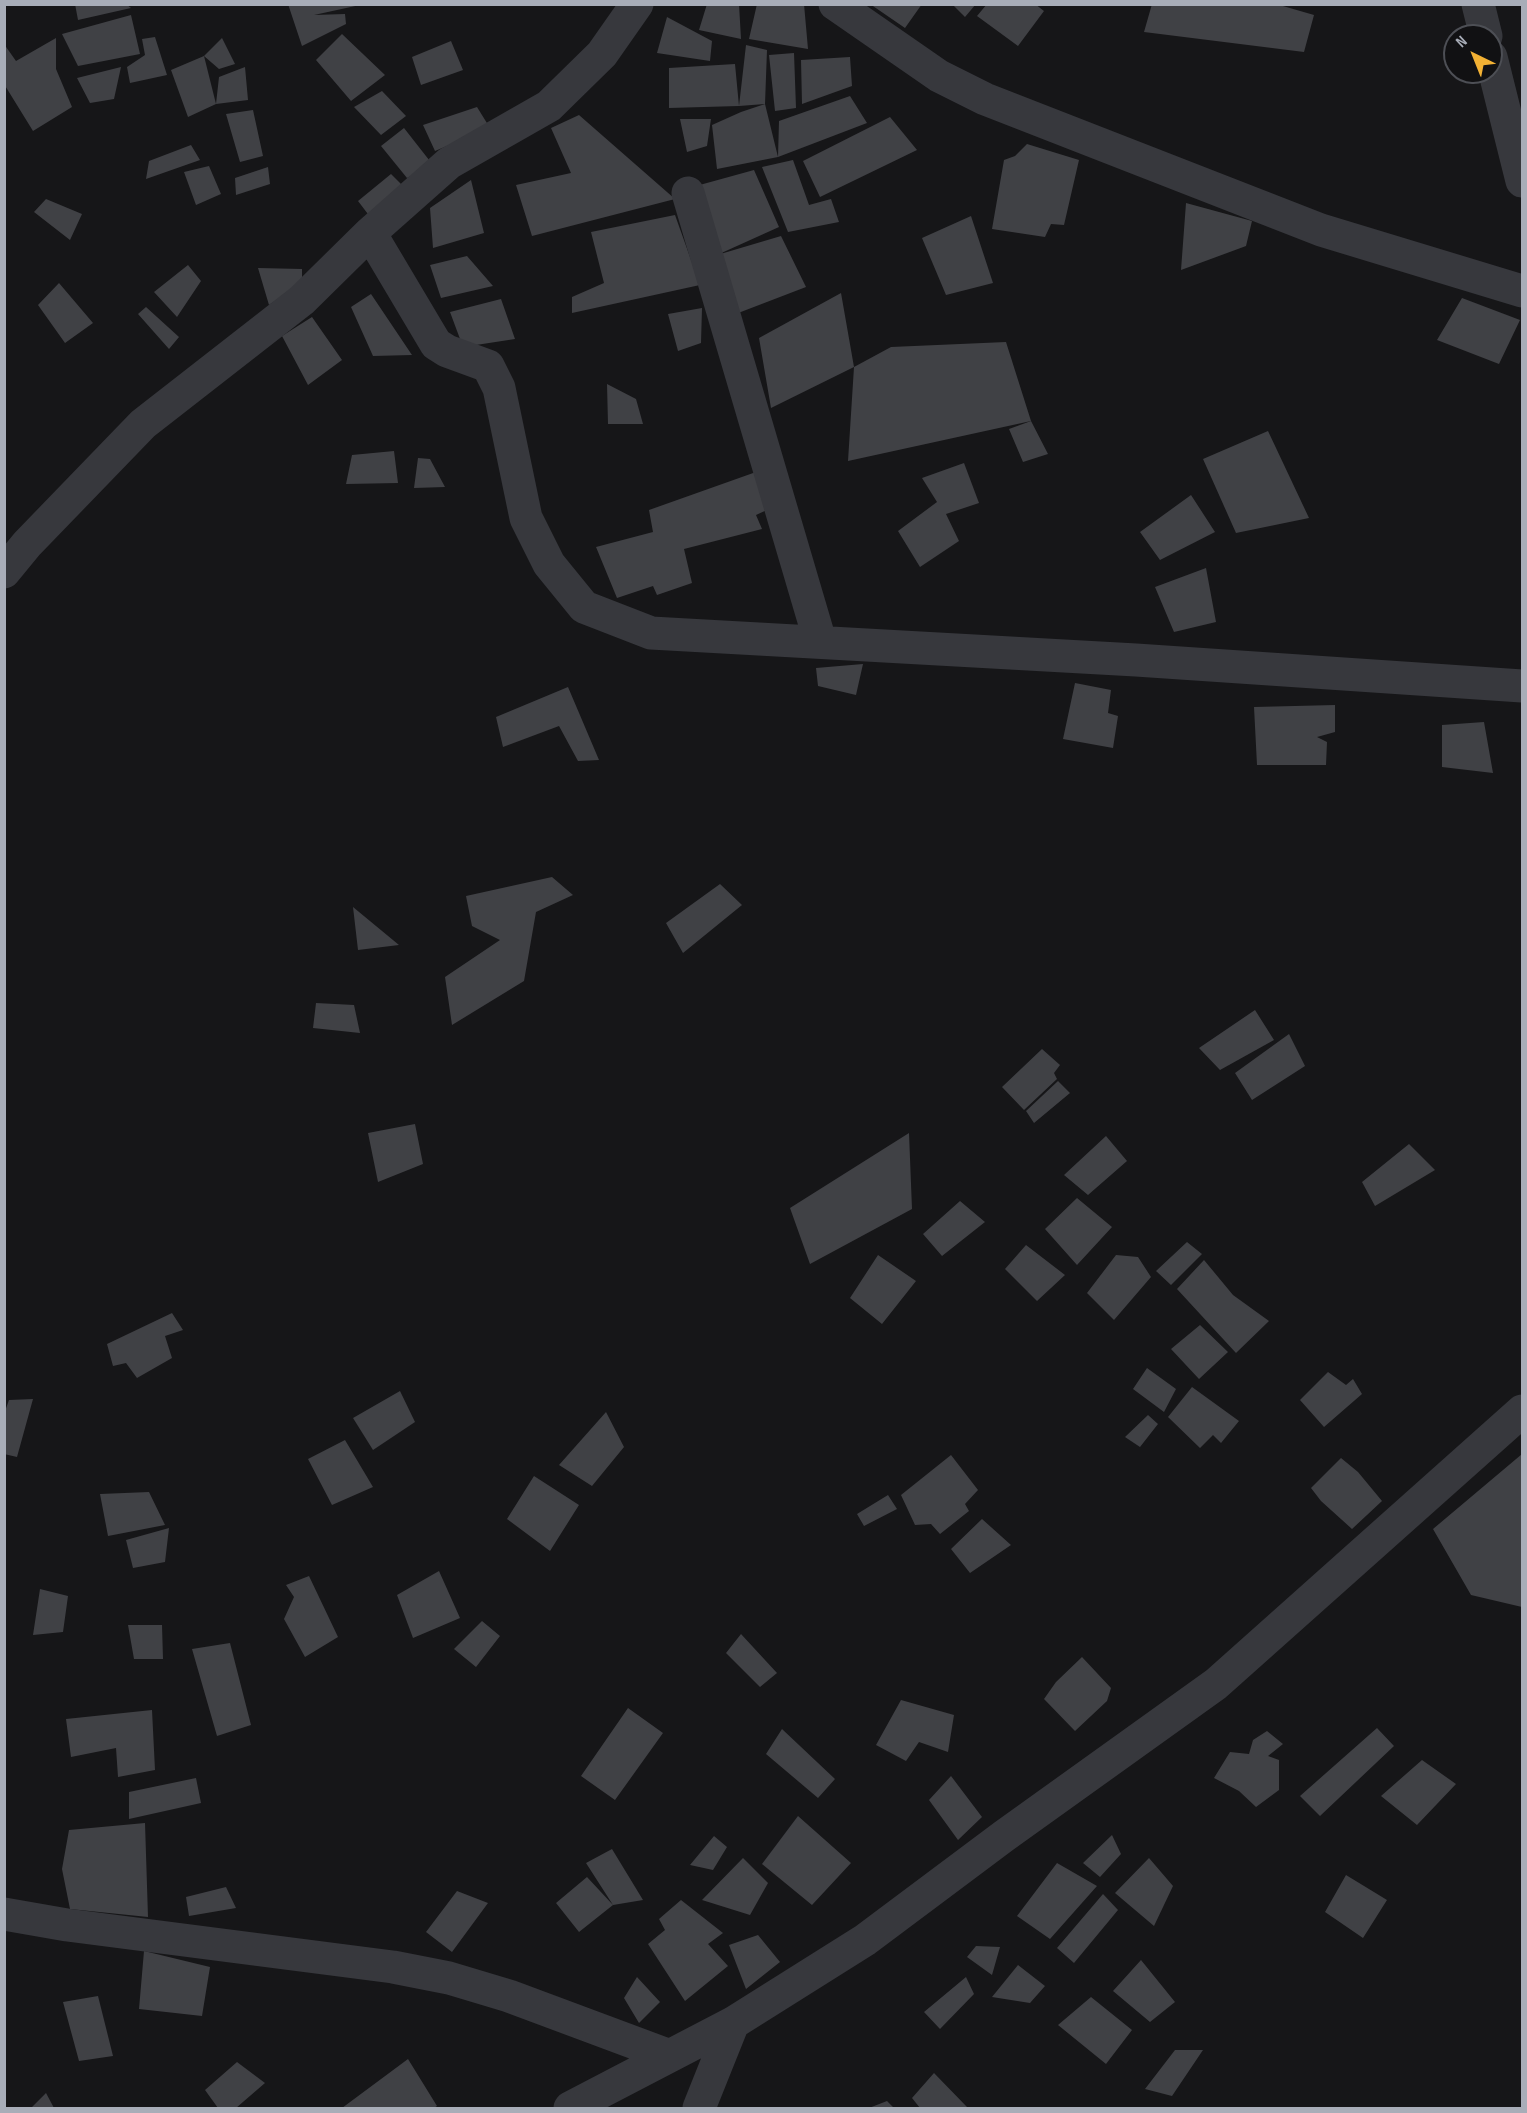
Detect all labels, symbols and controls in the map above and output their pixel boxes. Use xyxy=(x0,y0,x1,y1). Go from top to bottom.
north arrow xyxy=(1443,24,1503,84)
text: N xyxy=(1452,32,1471,52)

